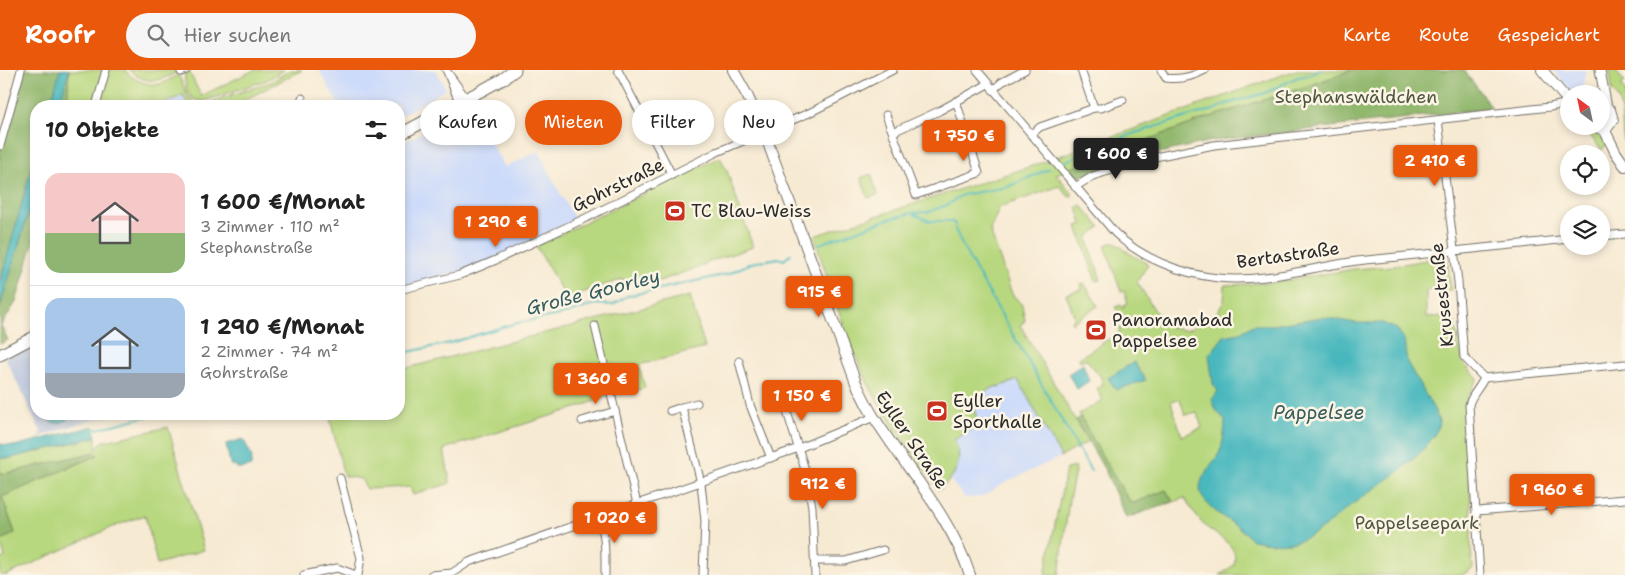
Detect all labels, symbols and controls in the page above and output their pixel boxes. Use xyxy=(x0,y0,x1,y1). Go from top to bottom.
search box xyxy=(126,13,476,58)
text: Roofr xyxy=(25,19,96,51)
icon: search xyxy=(144,21,172,49)
text: Hier suchen xyxy=(184,23,291,48)
text: Karte xyxy=(1343,23,1391,47)
text: Route xyxy=(1419,23,1470,47)
text: Gespeichert xyxy=(1498,23,1600,47)
park label: Stephanswäldchen xyxy=(1275,85,1437,109)
north arrow xyxy=(1560,85,1610,135)
map controls xyxy=(1560,85,1610,255)
chip: Kaufen xyxy=(420,100,515,145)
chip: Mieten xyxy=(525,100,622,145)
chip: Filter xyxy=(632,100,714,145)
chip: Neu xyxy=(724,100,794,145)
text: 10 Objekte xyxy=(45,116,159,144)
icon: filters xyxy=(362,116,390,144)
pin: 1 750 € xyxy=(918,119,1010,162)
text: 1 750 € xyxy=(933,125,995,146)
pin: 1 600 € xyxy=(1070,138,1162,180)
text: 1 600 € xyxy=(1085,143,1147,164)
pin: 2 410 € xyxy=(1389,144,1481,187)
button: locate xyxy=(1560,145,1610,195)
text: 2 410 € xyxy=(1404,150,1466,171)
street label: Gohrstraße xyxy=(568,152,668,218)
text: 1 600 €/Monat xyxy=(200,188,365,216)
icon: home xyxy=(85,193,145,253)
sports icon: TC Blau-Weiss xyxy=(663,199,687,223)
place label: TC Blau-Weiss xyxy=(691,199,811,223)
button: layers xyxy=(1560,205,1610,255)
pin: 1 290 € xyxy=(450,206,542,248)
text: 1 290 € xyxy=(465,211,527,232)
text: 3 Zimmer · 110 m² xyxy=(200,216,340,237)
street label: Bertastraße xyxy=(1235,236,1341,274)
text: Stephanstraße xyxy=(200,237,313,258)
street label: Krusestraße xyxy=(1425,242,1459,348)
water label: Große Goorley xyxy=(523,263,663,321)
pin: 915 € xyxy=(784,276,854,318)
text: 915 € xyxy=(797,281,841,302)
place label: Panoramabad Pappelsee xyxy=(1112,308,1232,353)
text: 1 290 €/Monat xyxy=(200,313,364,341)
icon: home xyxy=(85,318,145,378)
sports icon: Panoramabad Pappelsee xyxy=(1084,318,1108,342)
text: 2 Zimmer · 74 m² xyxy=(200,341,338,362)
text: Gohrstraße xyxy=(200,362,289,383)
pin: 1 360 € xyxy=(550,362,642,405)
text: 1 360 € xyxy=(564,368,628,389)
pin: 1 150 € xyxy=(756,380,848,422)
text: 1 150 € xyxy=(773,385,831,406)
street label: Eyller Straße xyxy=(870,386,954,494)
place label: Eyller Sporthalle xyxy=(953,389,1042,434)
sports icon: Eyller Sporthalle xyxy=(925,399,949,423)
water label: Pappelsee xyxy=(1273,400,1365,425)
pin: 912 € xyxy=(788,468,858,510)
text: 912 € xyxy=(800,473,846,494)
pin: 1 960 € xyxy=(1506,474,1598,516)
text: 1 960 € xyxy=(1521,479,1583,500)
pin: 1 020 € xyxy=(569,502,661,544)
text: 1 020 € xyxy=(584,507,646,528)
park label: Pappelseepark xyxy=(1355,511,1479,535)

